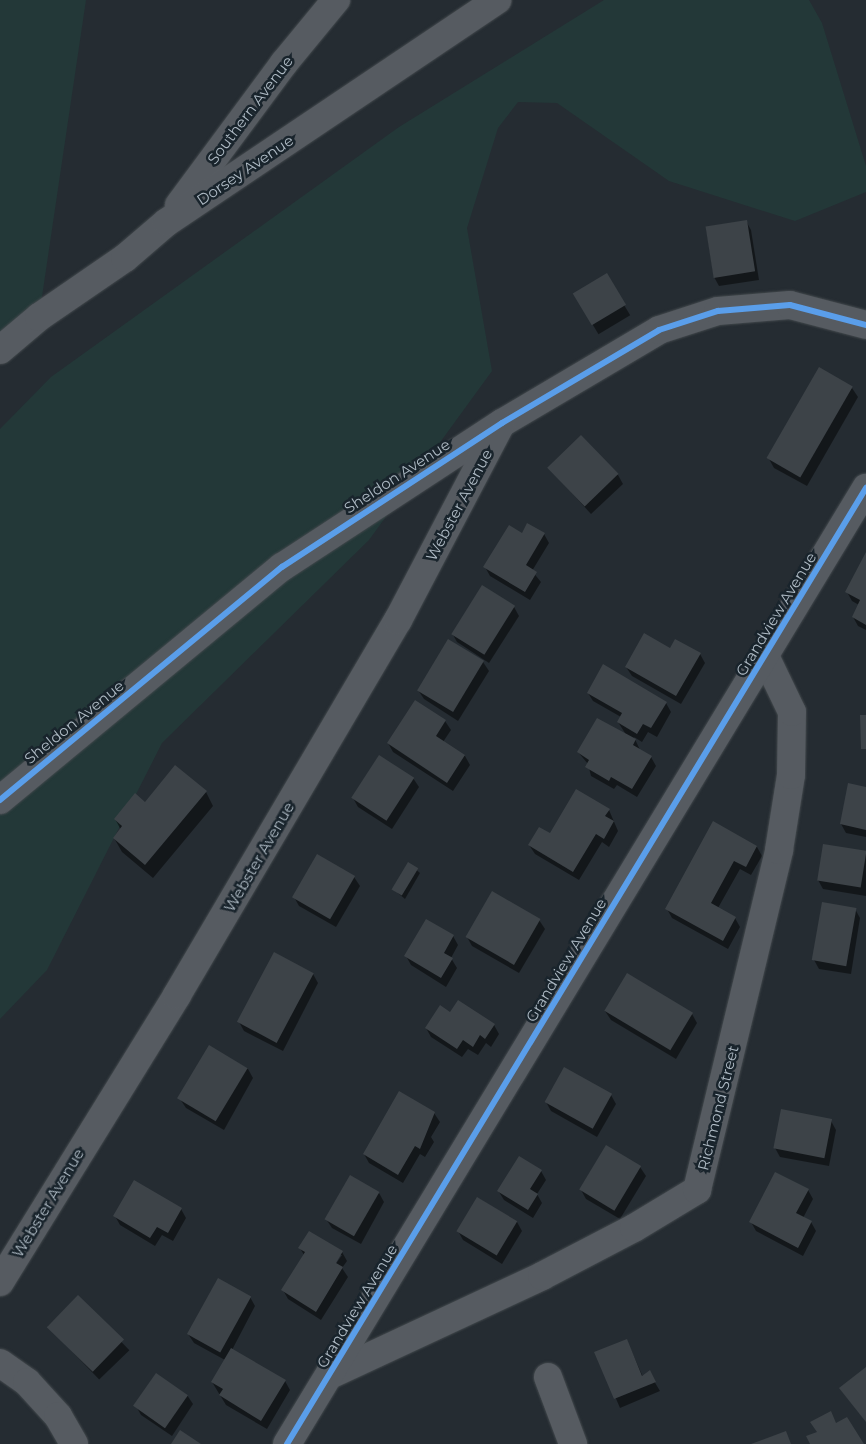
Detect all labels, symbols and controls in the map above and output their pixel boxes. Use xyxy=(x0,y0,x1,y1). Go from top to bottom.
street label: Southern Avenue xyxy=(204,52,296,168)
street label: Dorsey Avenue xyxy=(193,131,297,209)
street label: Sheldon Avenue xyxy=(341,435,453,517)
street label: Webster Avenue xyxy=(422,446,496,564)
street label: Grandview Avenue xyxy=(732,549,820,679)
street label: Sheldon Avenue xyxy=(21,676,127,768)
street label: Webster Avenue xyxy=(220,799,298,915)
street label: Grandview Avenue xyxy=(522,895,610,1025)
street label: Richmond Street xyxy=(694,1044,742,1172)
street label: Webster Avenue xyxy=(8,1145,88,1261)
street label: Grandview Avenue xyxy=(313,1241,401,1371)

